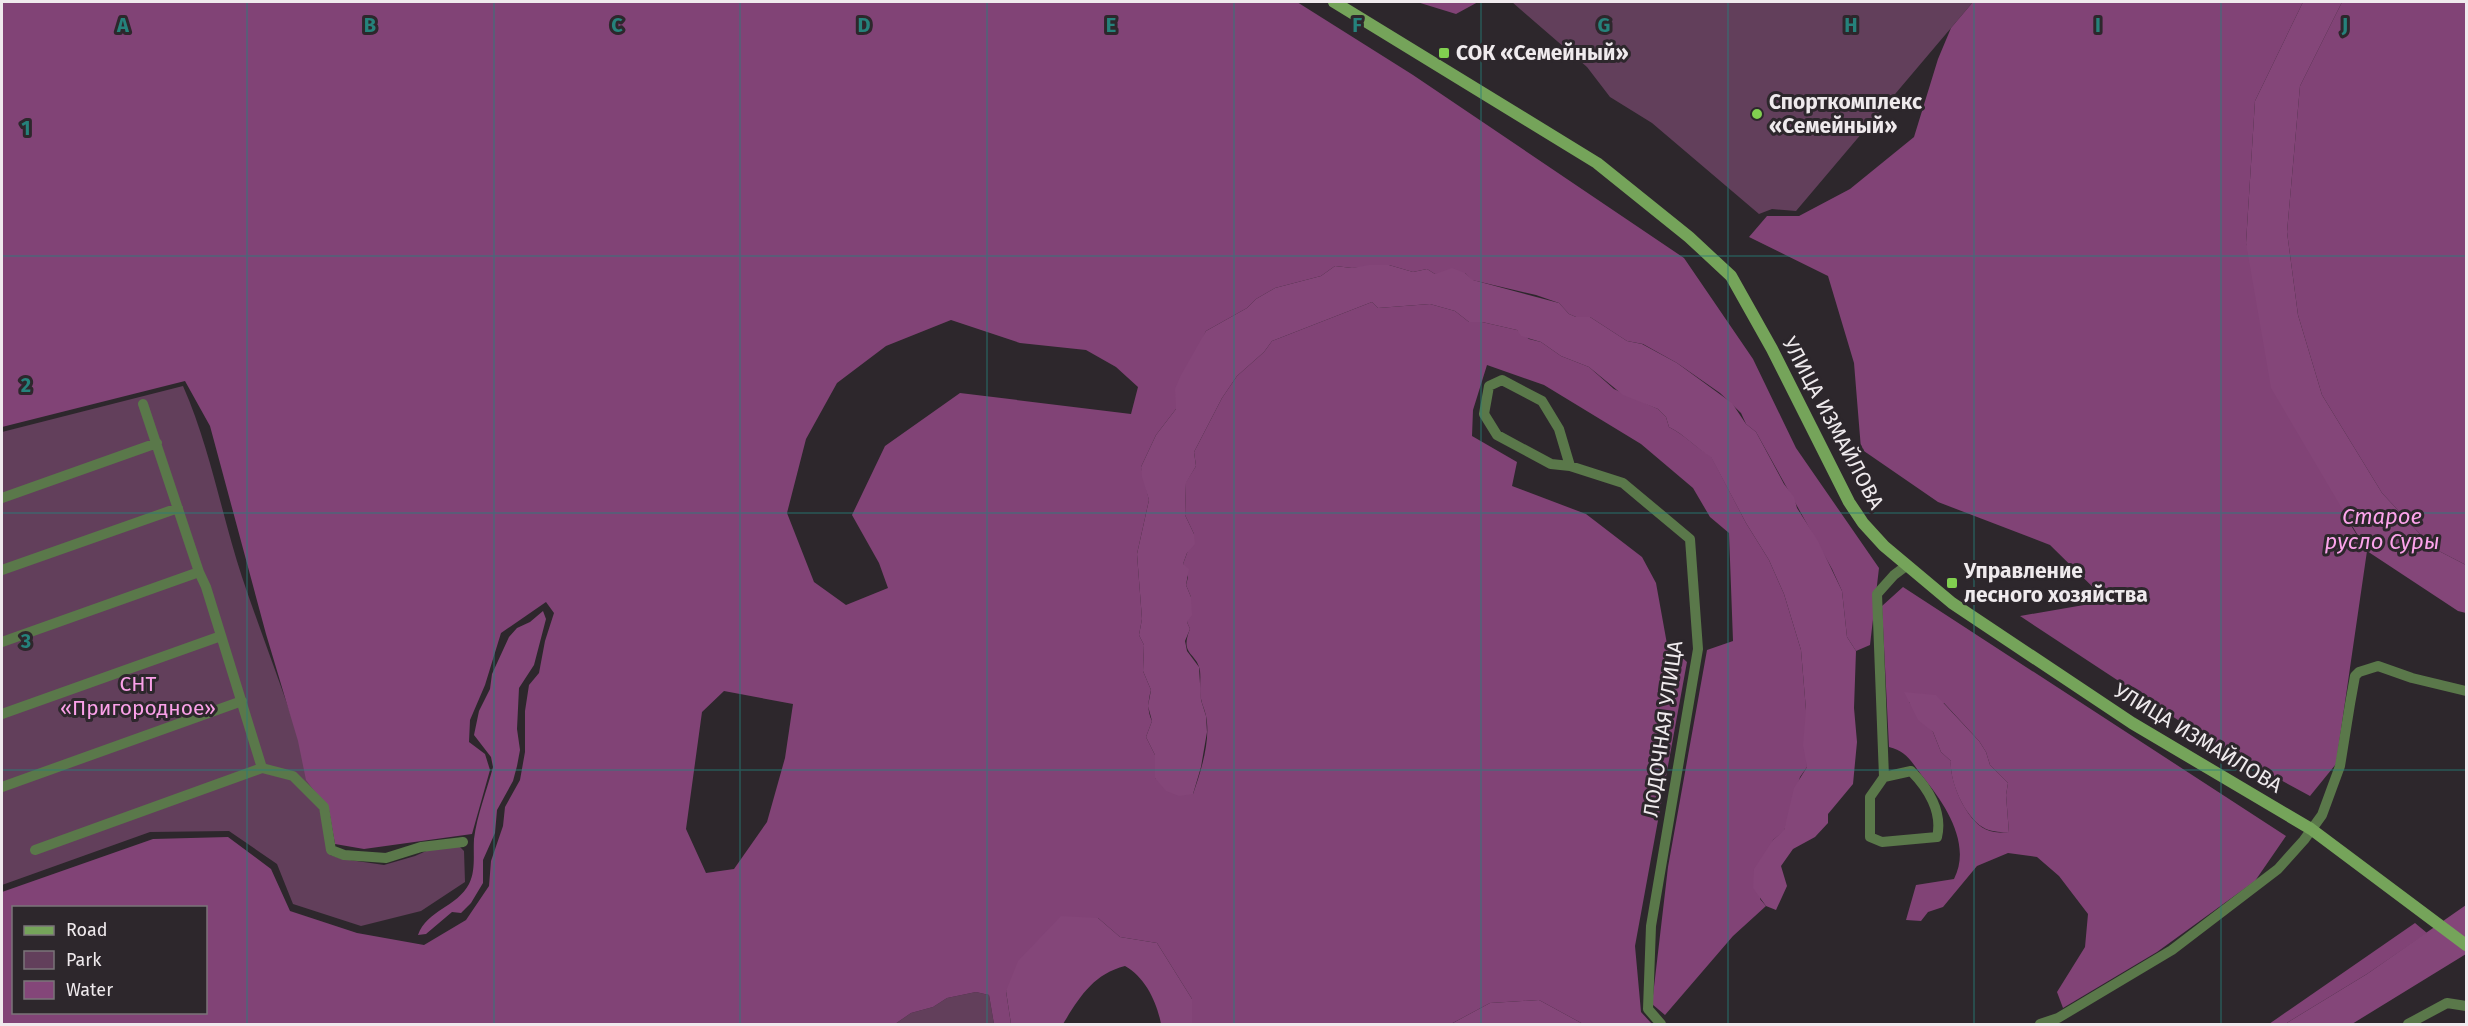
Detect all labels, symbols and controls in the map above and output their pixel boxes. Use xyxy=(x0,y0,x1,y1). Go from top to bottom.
text: A xyxy=(116,13,130,37)
text: B xyxy=(364,13,376,37)
text: C xyxy=(611,13,623,37)
text: D xyxy=(857,13,871,37)
text: E xyxy=(1106,13,1116,37)
text: F xyxy=(1352,13,1362,37)
text: G xyxy=(1598,13,1610,37)
text: H xyxy=(1844,13,1858,37)
text: I xyxy=(2095,13,2101,37)
text: J xyxy=(2341,13,2348,37)
place label: СОК «Семейный» xyxy=(1456,40,1629,66)
marker: СОК «Семейный» xyxy=(1437,46,1451,60)
place label: Спорткомплекс «Семейный» xyxy=(1769,89,1922,139)
marker: Спорткомплекс «Семейный» xyxy=(1750,107,1764,121)
text: 1 xyxy=(21,116,31,140)
street label: УЛИЦА ИЗМАЙЛОВА xyxy=(1777,332,1889,514)
text: 2 xyxy=(21,373,31,397)
water label: Старое русло Суры xyxy=(2325,503,2440,555)
place label: Управление лесного хозяйства xyxy=(1963,558,2148,608)
marker: Управление лесного хозяйства xyxy=(1945,576,1959,590)
text: 3 xyxy=(20,629,31,653)
street label: ЛОДОЧНАЯ УЛИЦА xyxy=(1638,639,1688,819)
park label: СНТ «Пригородное» xyxy=(60,671,216,721)
street label: УЛИЦА ИЗМАЙЛОВА xyxy=(2109,677,2287,799)
legend xyxy=(12,906,207,1014)
text: Road xyxy=(66,919,108,941)
text: Park xyxy=(66,949,102,971)
text: Water xyxy=(66,979,113,1001)

